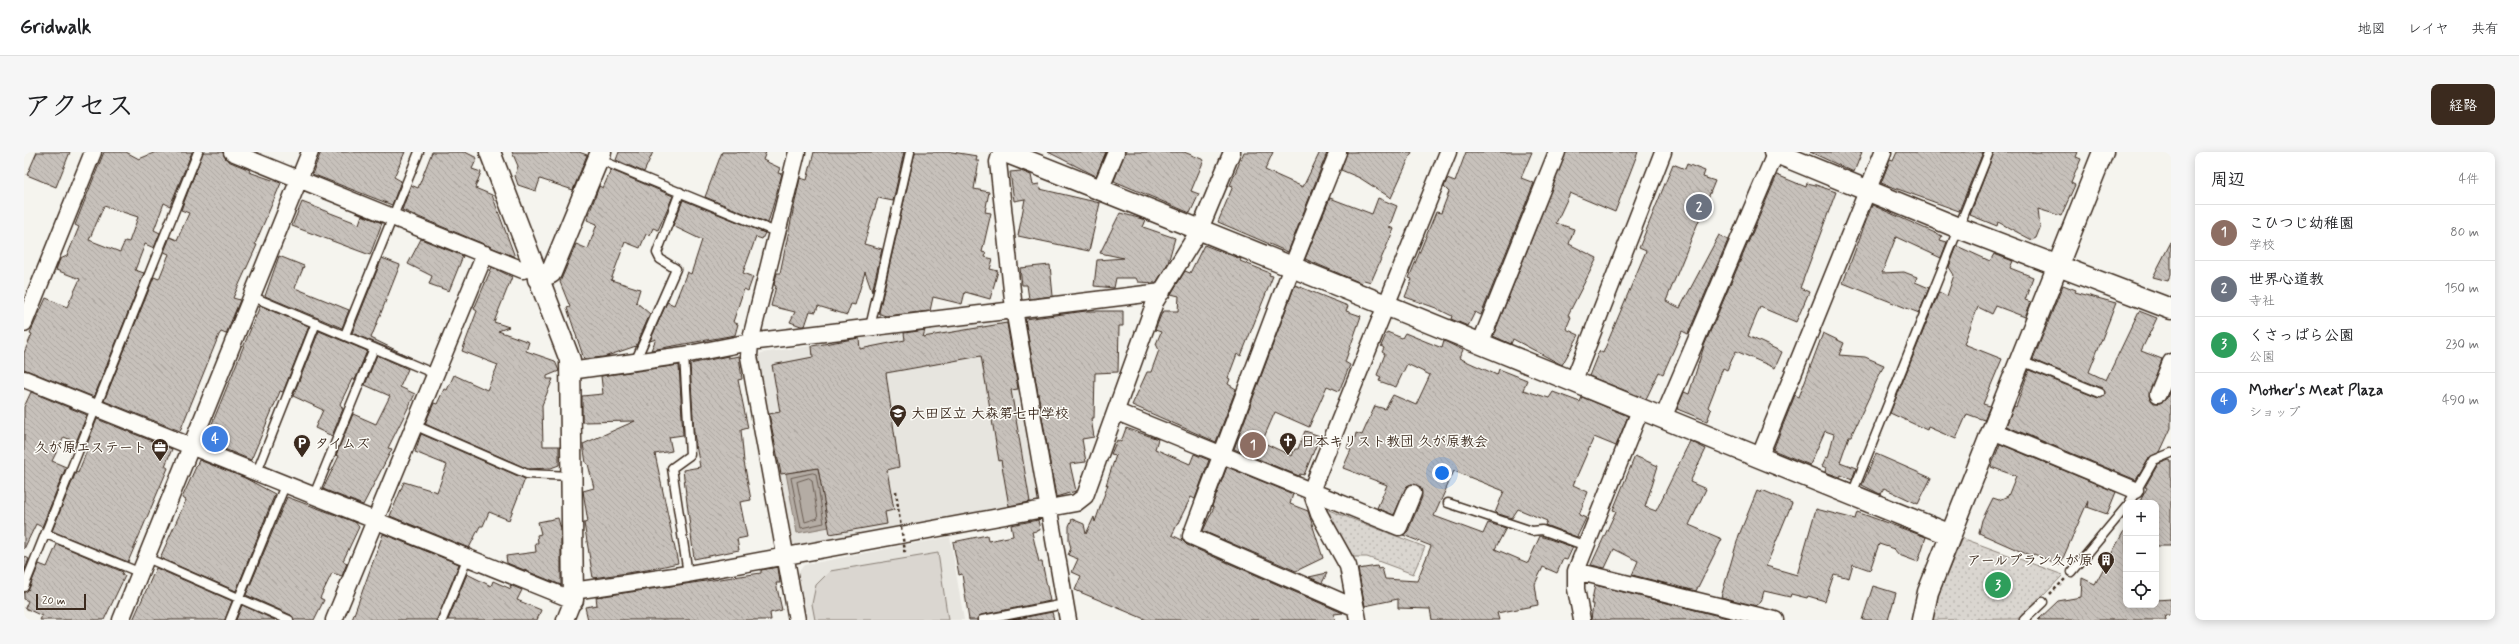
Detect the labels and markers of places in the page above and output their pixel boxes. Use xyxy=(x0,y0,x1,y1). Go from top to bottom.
pin: 2 xyxy=(1686,192,1712,222)
school or university icon: 大田区立 大森第七中学校 xyxy=(888,403,908,428)
place label: 大田区立 大森第七中学校 xyxy=(911,405,1069,423)
pin: 4 xyxy=(202,424,228,454)
pin: 1 xyxy=(1240,430,1266,460)
church icon: 日本キリスト教団 久が原教会 xyxy=(1278,431,1298,456)
parking icon: タイムズ xyxy=(292,433,312,458)
place label: 日本キリスト教団 久が原教会 xyxy=(1301,433,1488,451)
place label: タイムズ xyxy=(315,435,370,453)
office icon: 久が原エステート xyxy=(150,437,170,462)
place label: 久が原エステート xyxy=(34,439,147,457)
building icon: アールブラン久が原 xyxy=(2096,550,2116,575)
place label: アールブラン久が原 xyxy=(1967,552,2093,570)
pin: 3 xyxy=(1985,570,2011,600)

